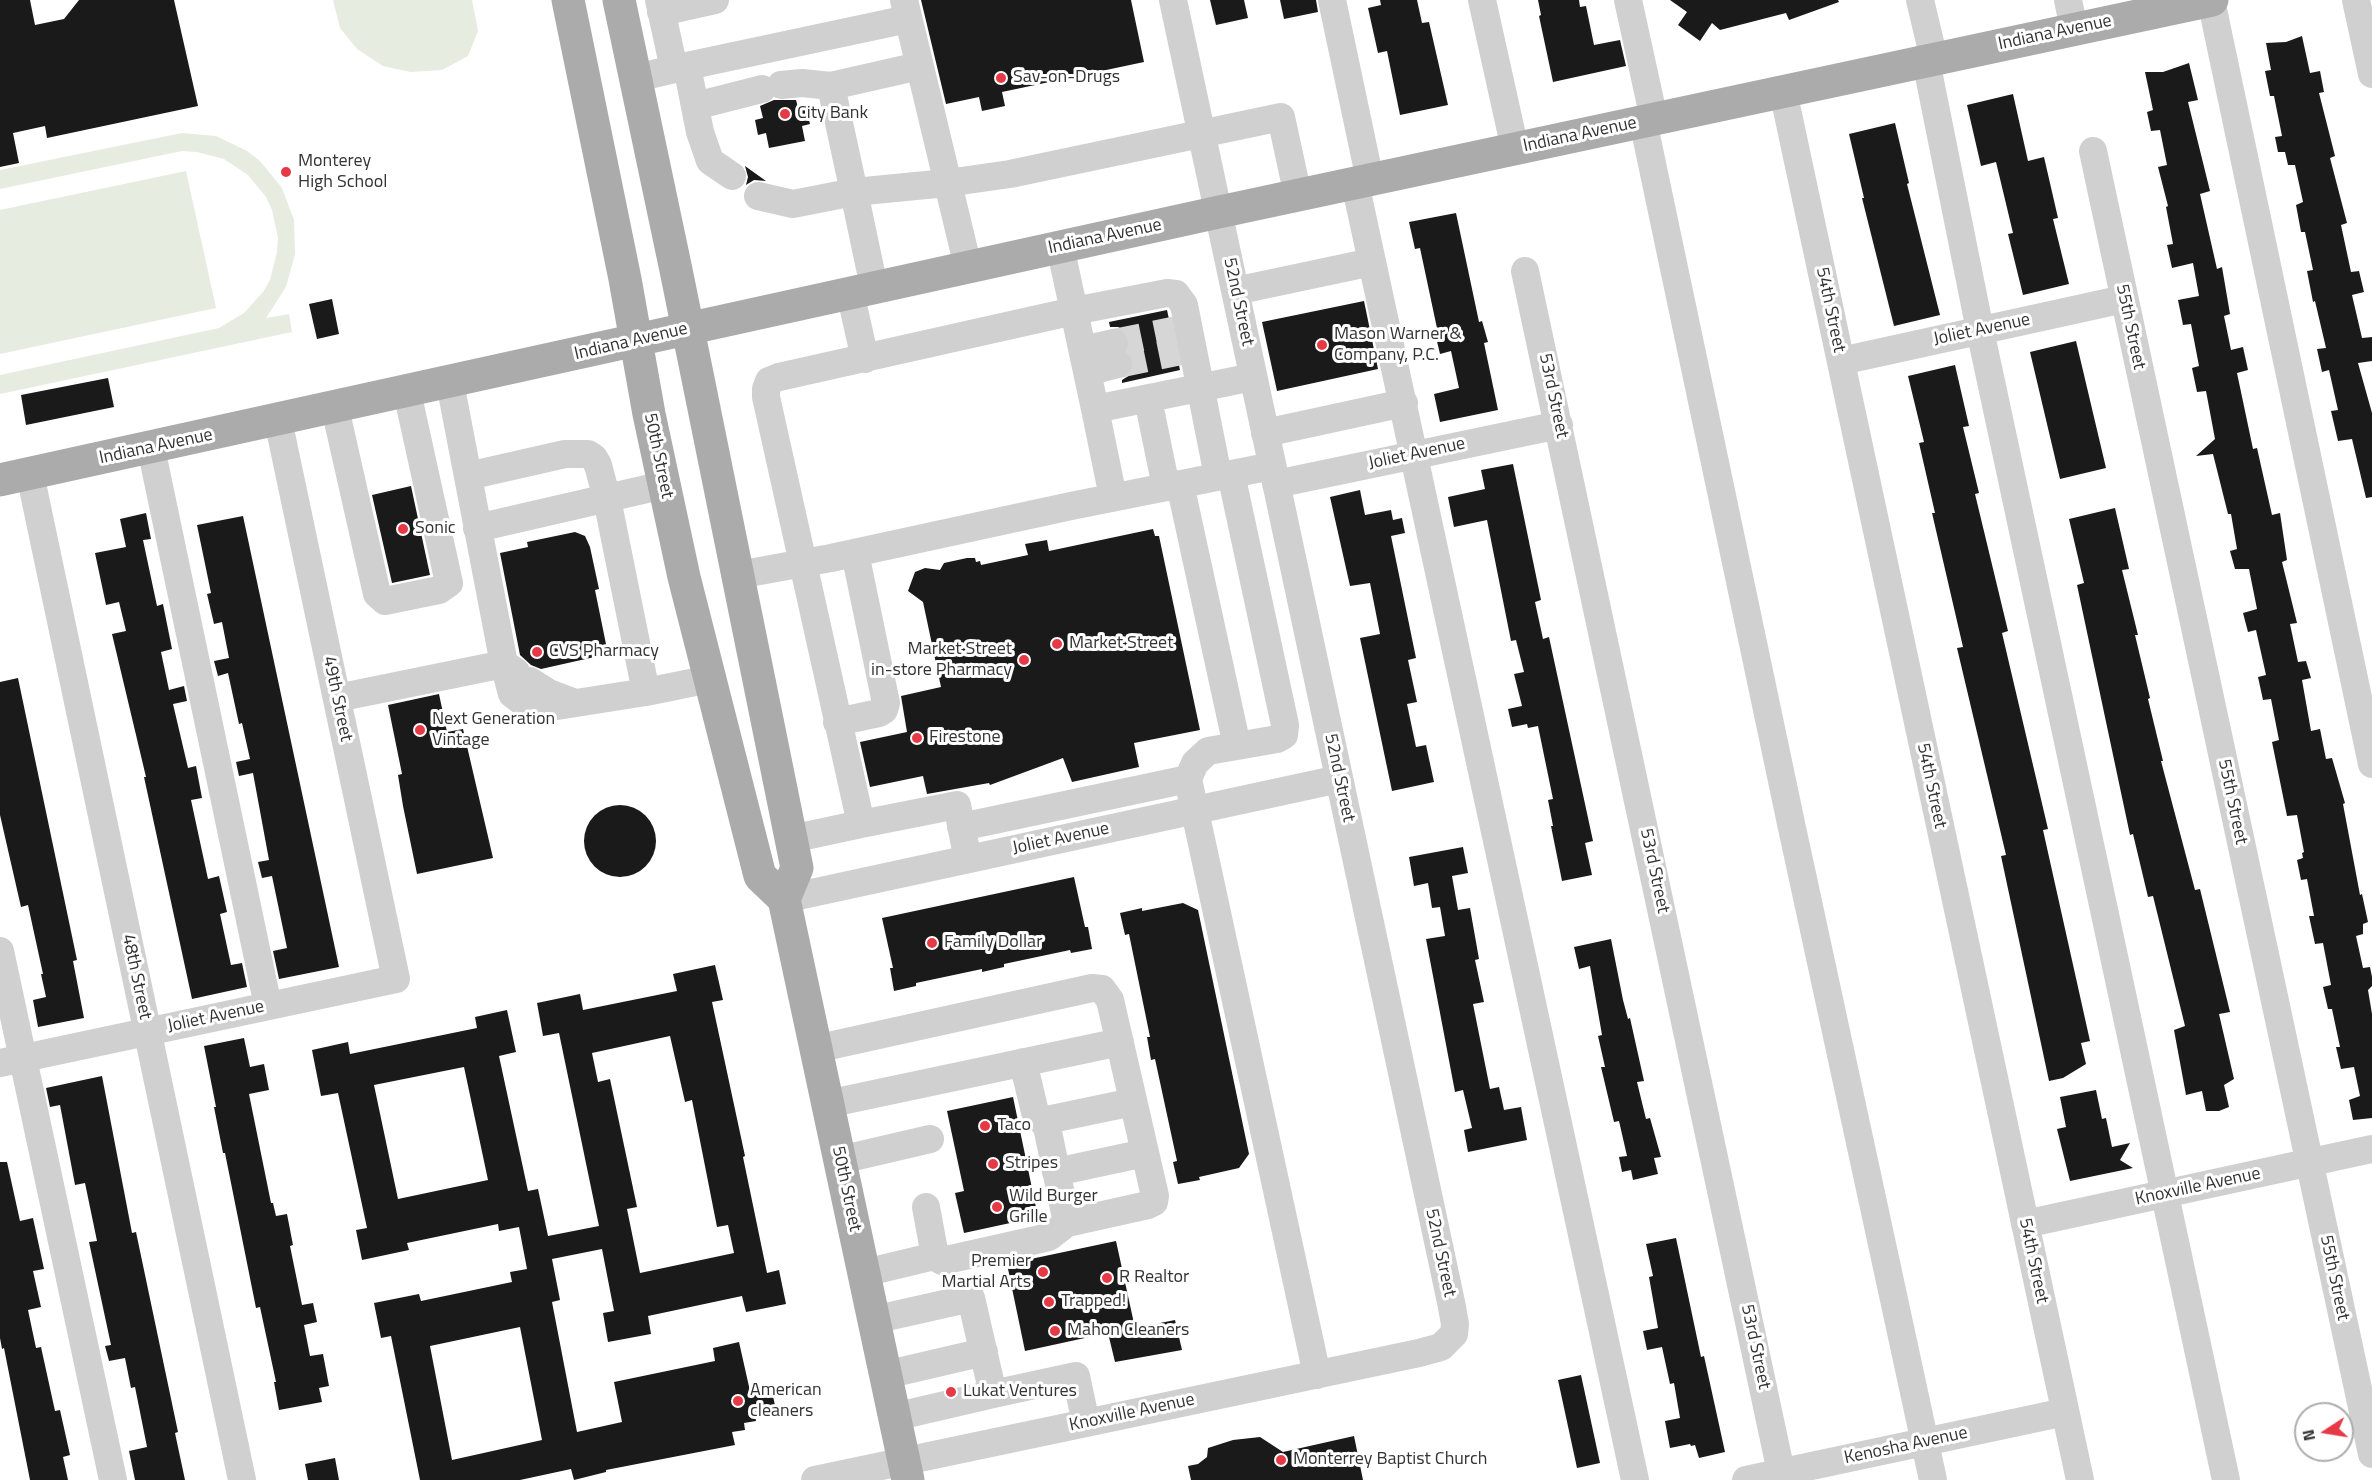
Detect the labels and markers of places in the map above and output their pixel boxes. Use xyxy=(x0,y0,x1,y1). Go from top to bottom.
place label: Sav-on-Drugs xyxy=(1013,67,1120,89)
marker: Sav-on-Drugs xyxy=(994,71,1008,85)
place label: City Bank xyxy=(797,103,868,125)
marker: City Bank xyxy=(778,107,792,121)
place label: Monterey High School xyxy=(298,151,387,194)
marker: Monterey High School xyxy=(279,165,293,179)
place label: Mason Warner & Company, P.C. xyxy=(1334,324,1462,366)
marker: Mason Warner & Company, P.C. xyxy=(1315,338,1329,352)
place label: Sonic xyxy=(415,518,456,540)
marker: Sonic xyxy=(396,522,410,536)
place label: Market Street xyxy=(1069,633,1173,655)
marker: Market Street xyxy=(1050,637,1064,651)
place label: Market Street in-store Pharmacy xyxy=(871,639,1012,682)
place label: CVS Pharmacy xyxy=(549,641,659,663)
marker: CVS Pharmacy xyxy=(530,645,544,659)
marker: Market Street in-store Pharmacy xyxy=(1017,653,1031,667)
place label: Next Generation Vintage xyxy=(432,709,555,752)
marker: Next Generation Vintage xyxy=(413,723,427,737)
place label: Firestone xyxy=(929,727,1000,749)
marker: Firestone xyxy=(910,731,924,745)
place label: Family Dollar xyxy=(944,932,1042,954)
marker: Family Dollar xyxy=(925,936,939,950)
place label: Taco xyxy=(997,1115,1031,1137)
marker: Taco xyxy=(978,1119,992,1133)
place label: Stripes xyxy=(1005,1153,1058,1175)
marker: Stripes xyxy=(986,1157,1000,1171)
place label: Wild Burger Grille xyxy=(1009,1186,1098,1228)
marker: Wild Burger Grille xyxy=(990,1200,1004,1214)
place label: Premier Martial Arts xyxy=(942,1251,1031,1294)
marker: Premier Martial Arts xyxy=(1036,1265,1050,1279)
place label: R Realtor xyxy=(1119,1267,1189,1289)
marker: R Realtor xyxy=(1100,1271,1114,1285)
place label: Trapped! xyxy=(1061,1291,1126,1313)
marker: Trapped! xyxy=(1042,1295,1056,1309)
place label: Mahon Cleaners xyxy=(1067,1320,1189,1342)
marker: Mahon Cleaners xyxy=(1048,1324,1062,1338)
place label: American cleaners xyxy=(750,1380,822,1422)
place label: Lukat Ventures xyxy=(963,1381,1077,1403)
marker: Lukat Ventures xyxy=(944,1385,958,1399)
marker: American cleaners xyxy=(731,1394,745,1408)
place label: Monterrey Baptist Church xyxy=(1293,1449,1487,1471)
marker: Monterrey Baptist Church xyxy=(1274,1453,1288,1467)

